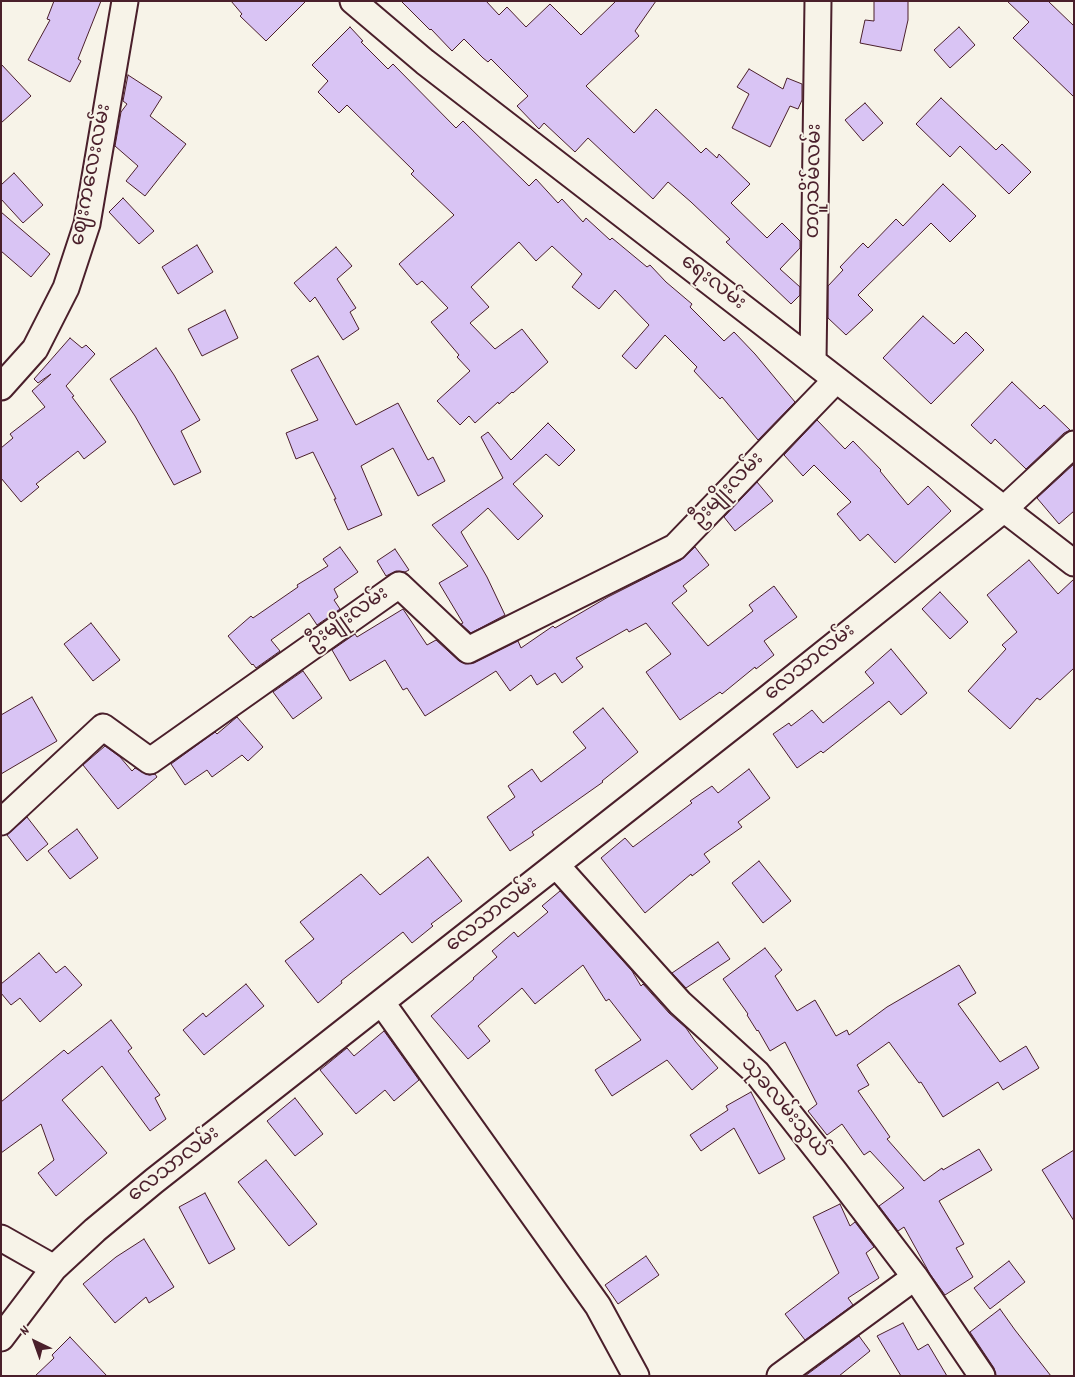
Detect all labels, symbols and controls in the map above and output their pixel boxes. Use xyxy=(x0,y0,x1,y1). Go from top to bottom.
street label: ဈေးကလေးလမ်း xyxy=(67,102,119,248)
street label: တဂူသိမ်လမ်း xyxy=(803,123,829,239)
street label: ရေးလမ်း xyxy=(675,251,749,317)
street label: ဦးမျိုးလမ်း xyxy=(688,449,770,533)
street label: ဦးမျိုးလမ်း xyxy=(304,583,394,657)
street label: လေသာလမ်း xyxy=(761,620,861,708)
street label: လေသာလမ်း xyxy=(442,873,544,959)
street label: သုခလမ်းသွယ် xyxy=(734,1054,832,1164)
street label: လေသာလမ်း xyxy=(124,1123,226,1209)
north arrow xyxy=(10,1317,60,1367)
text: N xyxy=(16,1321,34,1341)

